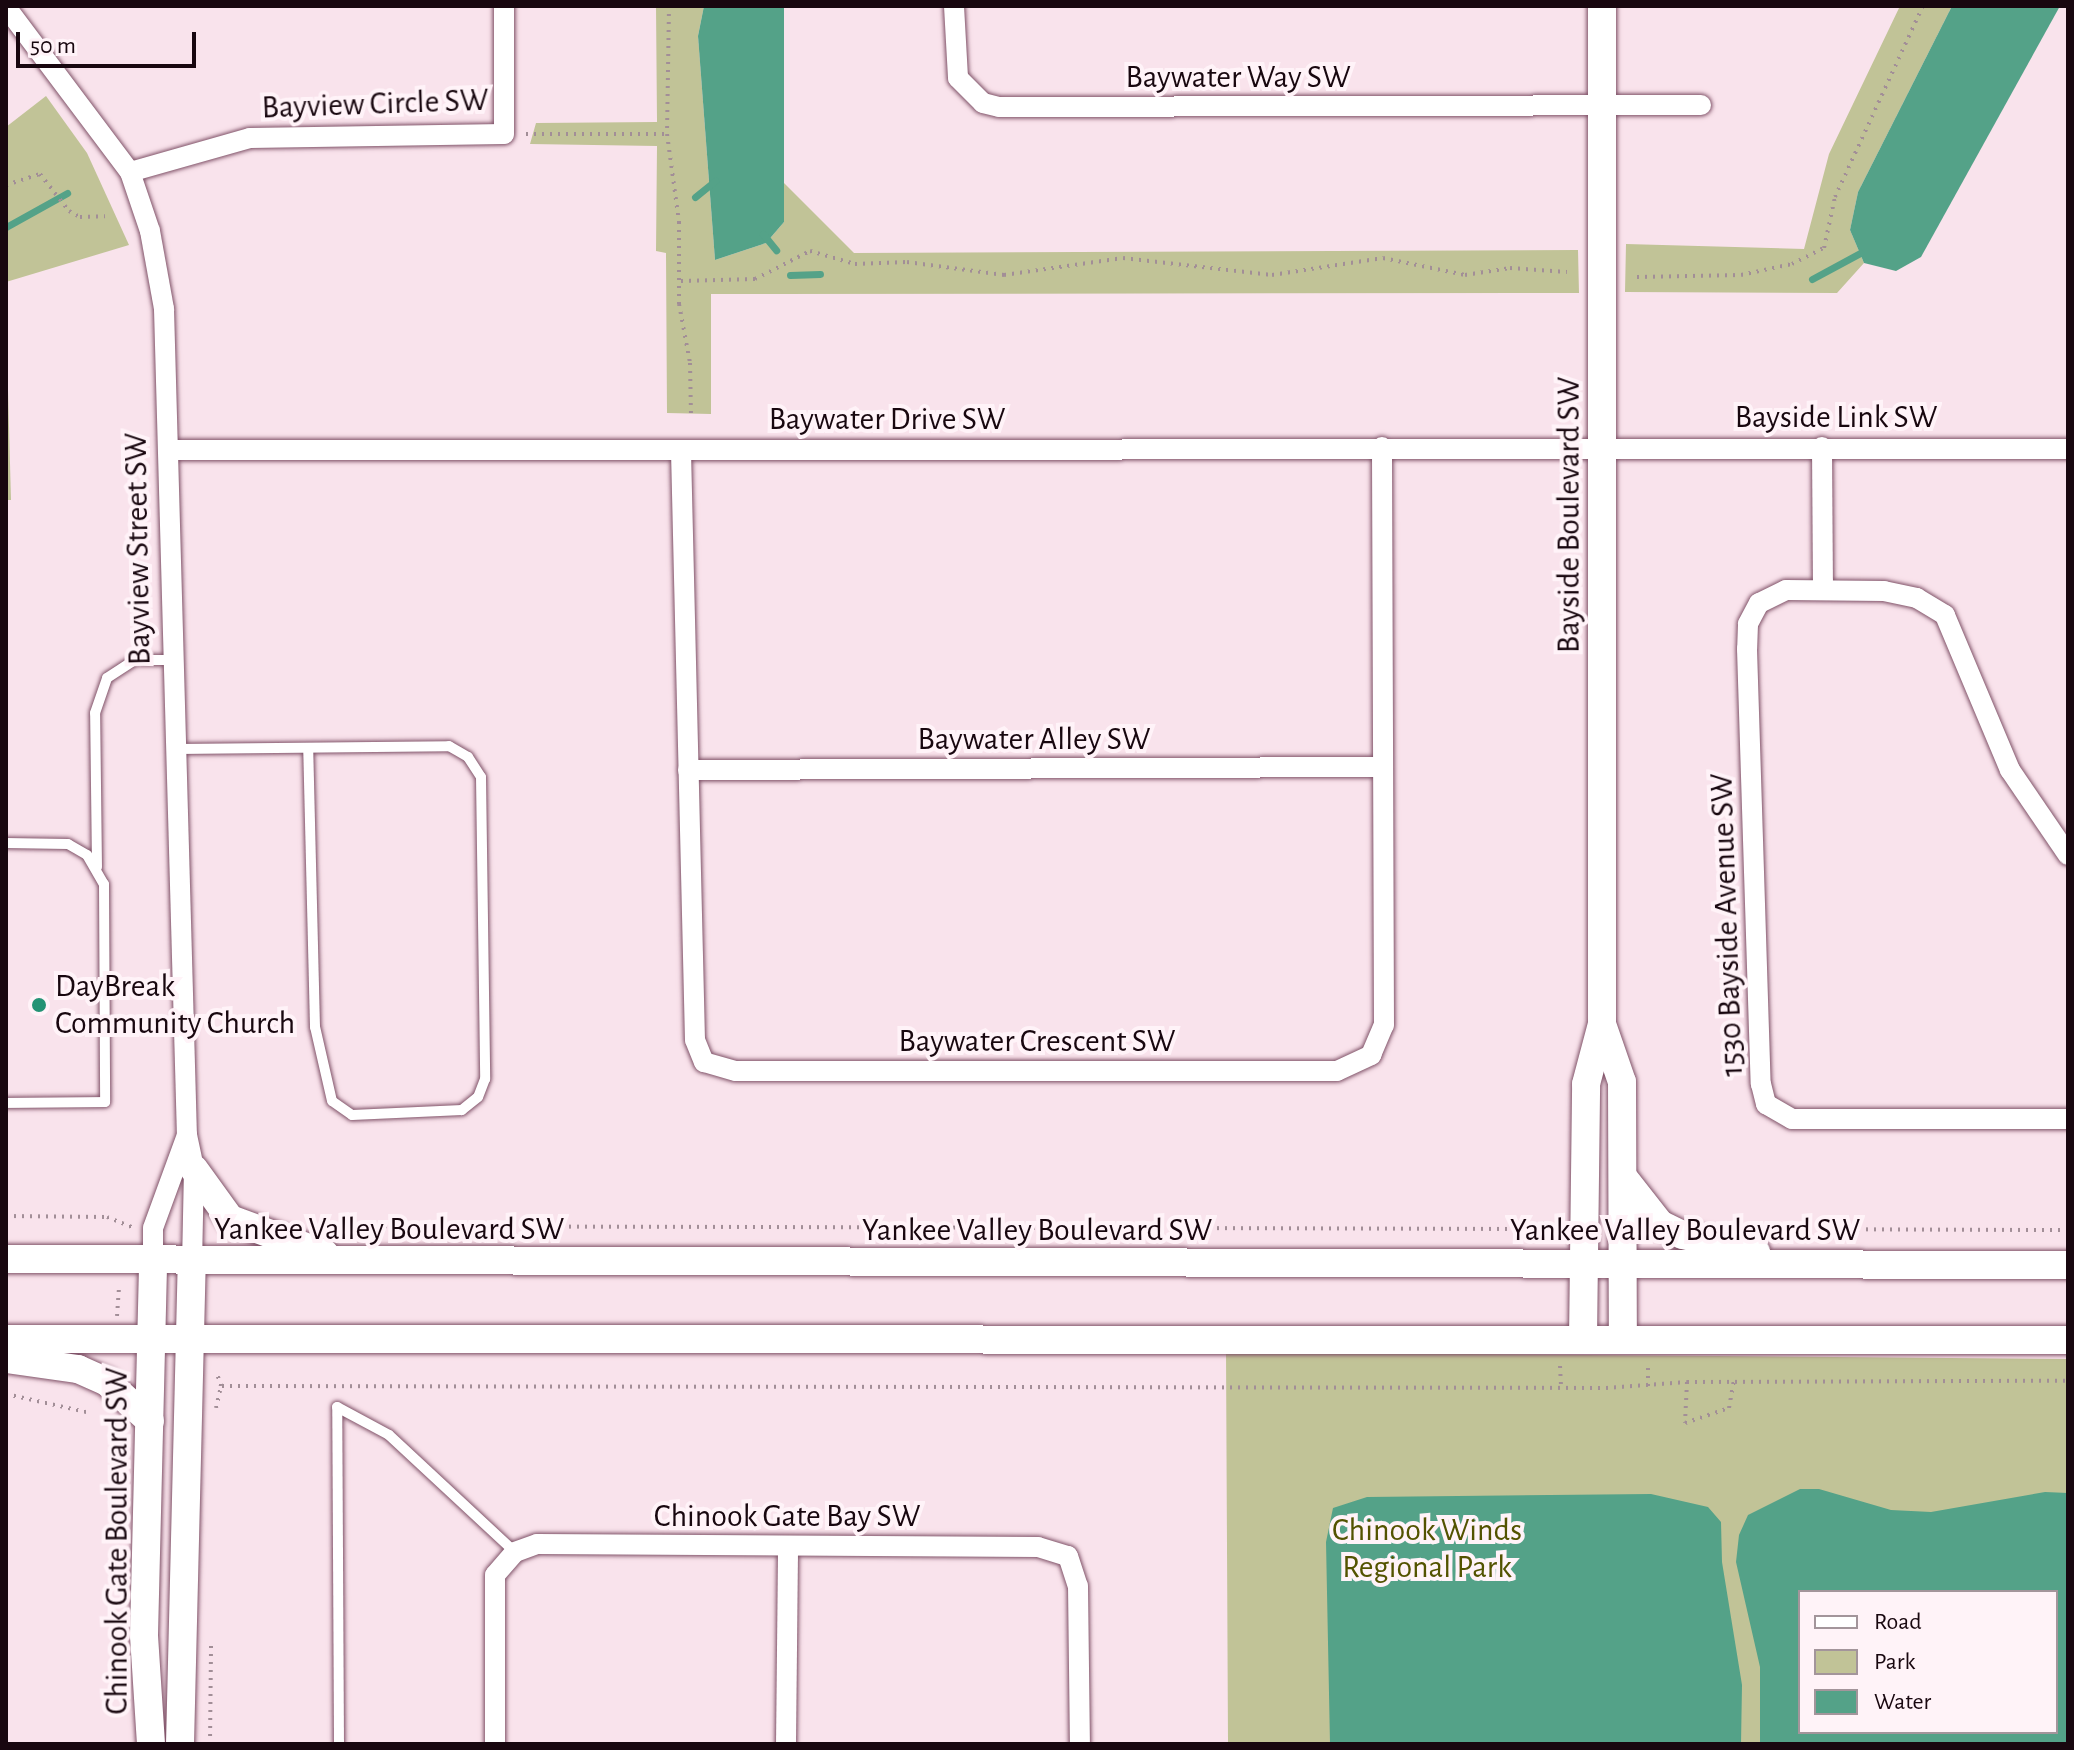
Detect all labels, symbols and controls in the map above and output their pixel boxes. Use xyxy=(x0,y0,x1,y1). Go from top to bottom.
scale bar xyxy=(20,16,200,66)
text: 50 m xyxy=(30,34,76,58)
street label: Baywater Way SW xyxy=(1125,58,1351,96)
street label: Bayview Circle SW xyxy=(261,81,489,127)
street label: Bayside Boulevard SW xyxy=(1550,377,1588,653)
street label: Bayside Link SW xyxy=(1735,398,1937,436)
street label: Baywater Drive SW xyxy=(769,400,1005,438)
street label: Bayview Street SW xyxy=(117,432,159,666)
street label: Baywater Alley SW xyxy=(918,720,1150,758)
street label: 1530 Bayside Avenue SW xyxy=(1703,773,1751,1077)
place label: DayBreak Community Church xyxy=(55,968,295,1043)
marker: DayBreak Community Church xyxy=(30,996,48,1014)
street label: Baywater Crescent SW xyxy=(899,1022,1175,1060)
street label: Yankee Valley Boulevard SW xyxy=(214,1210,564,1248)
street label: Yankee Valley Boulevard SW xyxy=(862,1211,1212,1249)
street label: Yankee Valley Boulevard SW xyxy=(1510,1211,1860,1249)
street label: Chinook Gate Boulevard SW xyxy=(98,1367,136,1715)
street label: Chinook Gate Bay SW xyxy=(654,1497,920,1535)
park label: Chinook Winds Regional Park xyxy=(1332,1512,1522,1587)
legend xyxy=(1798,1590,2058,1734)
text: Road xyxy=(1874,1610,1922,1634)
text: Park xyxy=(1874,1650,1915,1674)
text: Water xyxy=(1874,1690,1931,1714)

